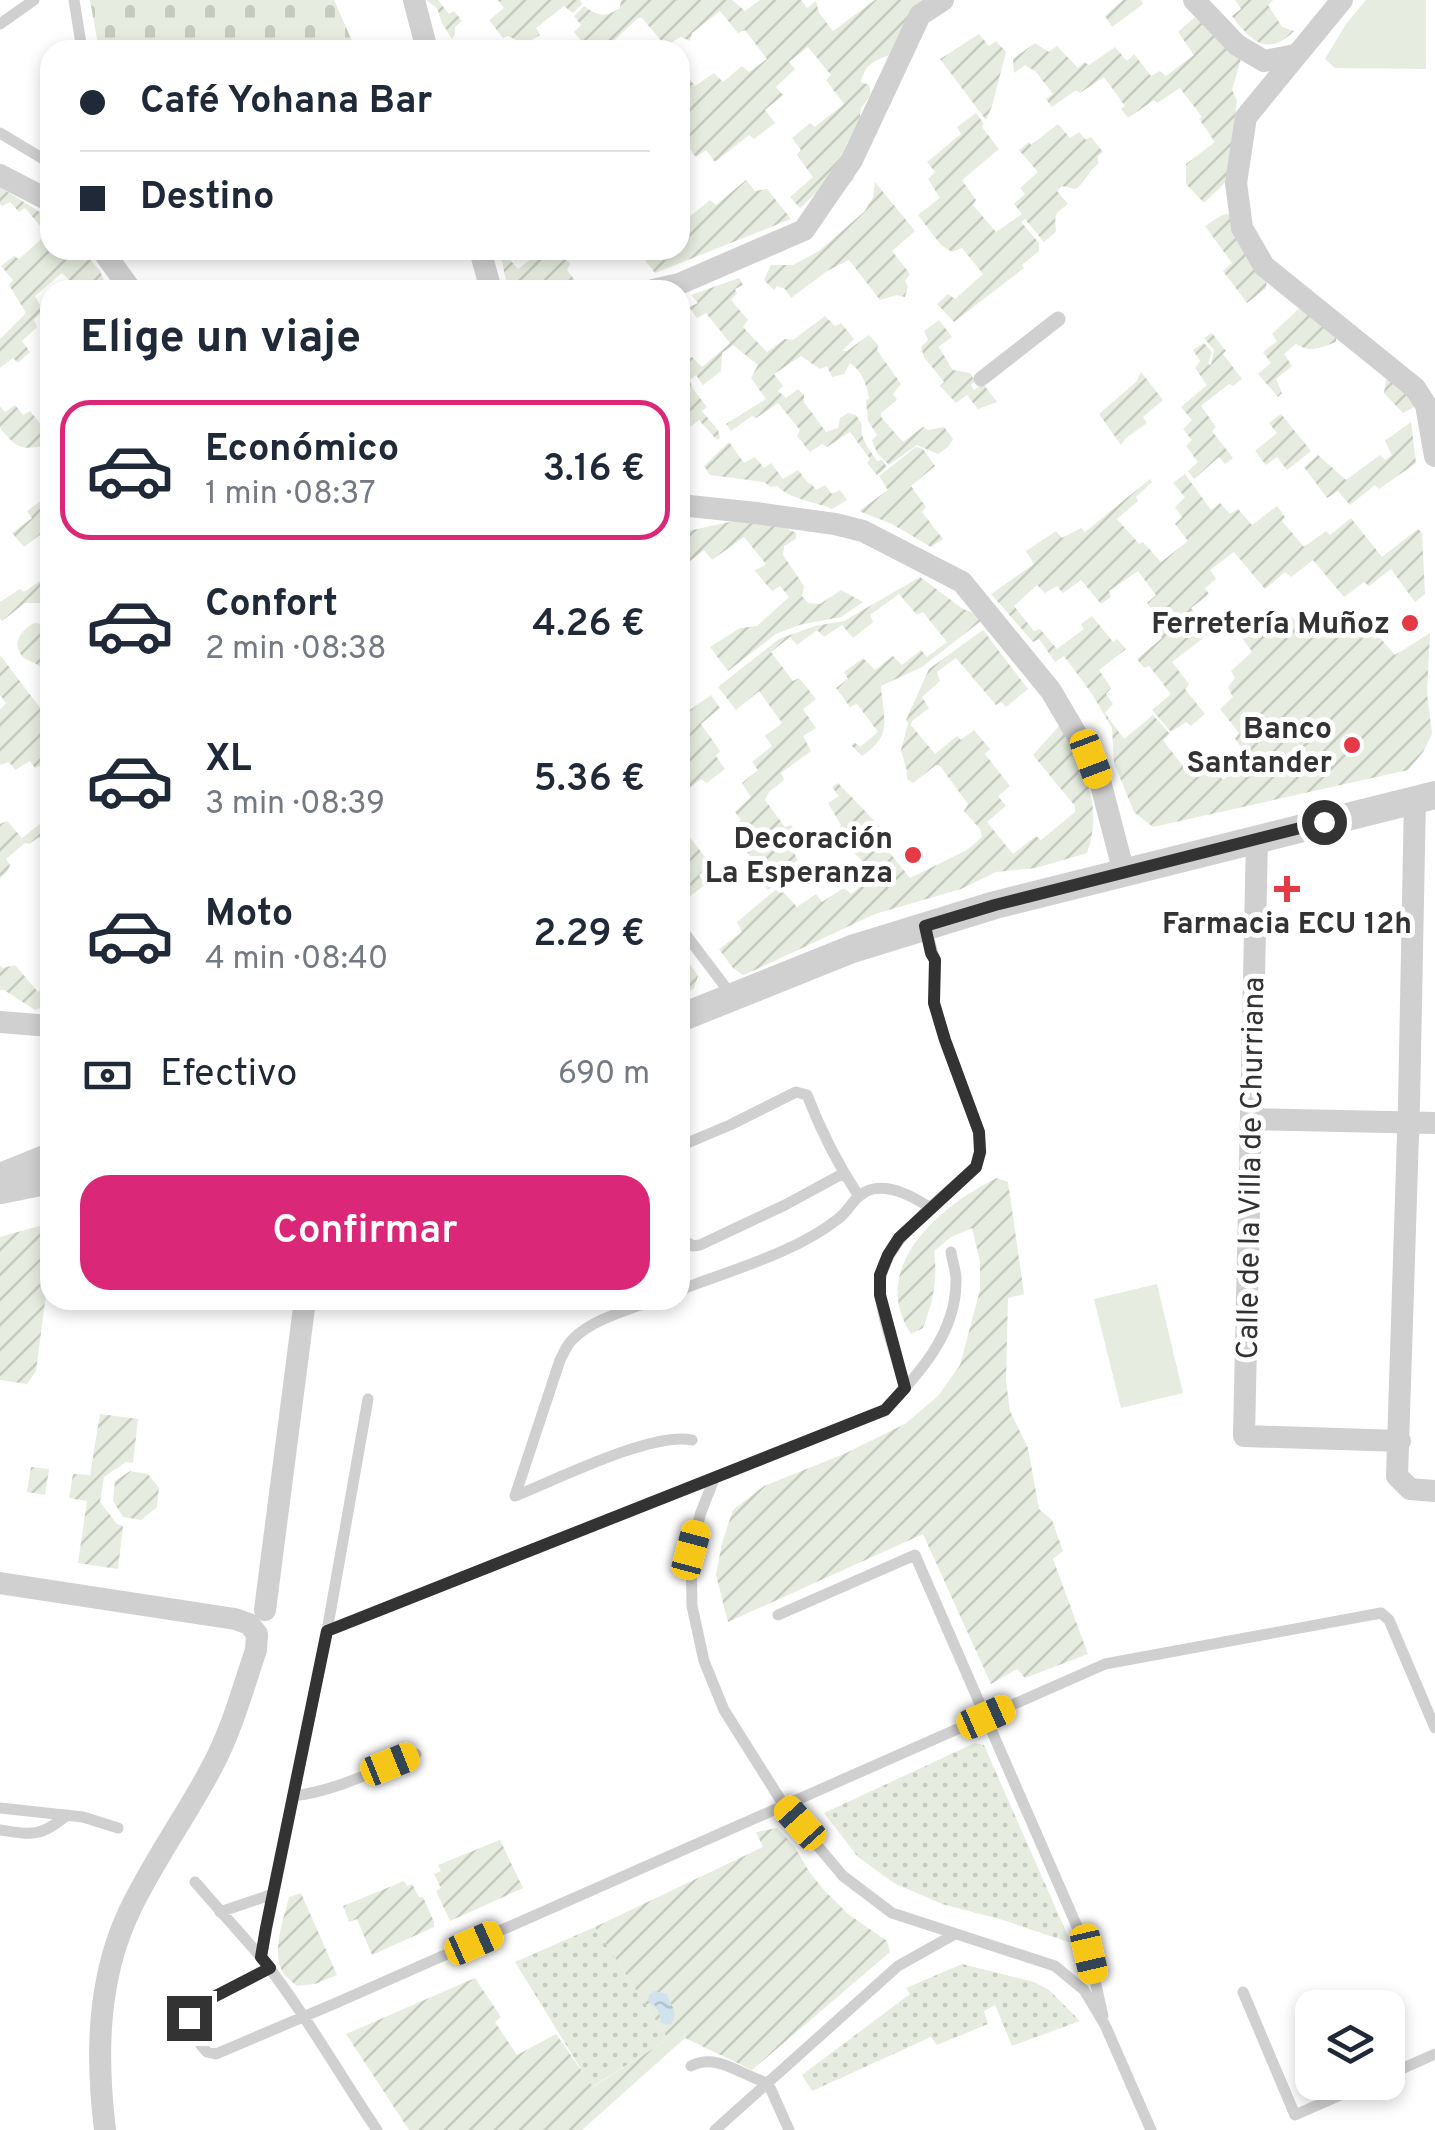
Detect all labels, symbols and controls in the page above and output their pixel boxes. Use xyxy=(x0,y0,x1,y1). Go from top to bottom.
text: Café Yohana Bar xyxy=(140,78,432,127)
text: Destino xyxy=(140,174,275,223)
text: Elige un viaje xyxy=(80,311,361,368)
icon: car xyxy=(85,425,175,515)
text: Económico xyxy=(205,426,399,475)
text: 3.16 € xyxy=(543,446,645,495)
text: 1 min · 08:37 xyxy=(205,475,376,515)
icon: car xyxy=(85,580,175,670)
text: Confort xyxy=(205,581,338,630)
text: 4.26 € xyxy=(532,601,645,650)
place label: Ferretería Muñoz xyxy=(1151,607,1390,644)
marker: Ferretería Muñoz xyxy=(1399,612,1421,634)
text: 2 min · 08:38 xyxy=(205,630,387,670)
place label: Banco Santander xyxy=(1186,712,1333,783)
car xyxy=(1066,726,1116,792)
marker: Banco Santander xyxy=(1341,734,1363,756)
icon: car xyxy=(85,735,175,825)
text: XL xyxy=(205,736,252,785)
text: 5.36 € xyxy=(533,756,645,805)
text: 3 min · 08:39 xyxy=(205,785,385,825)
route start xyxy=(1302,800,1347,845)
place label: Decoración La Esperanza xyxy=(705,822,893,893)
marker: Decoración La Esperanza xyxy=(902,844,924,866)
marker: Farmacia ECU 12h xyxy=(1276,878,1298,900)
icon: car xyxy=(85,890,175,980)
text: Moto xyxy=(205,891,293,940)
place label: Farmacia ECU 12h xyxy=(1162,907,1412,944)
text: 2.29 € xyxy=(533,911,645,960)
text: 4 min · 08:40 xyxy=(205,940,388,980)
street label: Calle de la Villa de Churriana xyxy=(1231,977,1274,1360)
icon: cash xyxy=(80,1048,135,1103)
text: Efectivo xyxy=(160,1051,298,1100)
text: 690 m xyxy=(558,1055,650,1095)
button: Confirmar xyxy=(80,1175,650,1290)
car xyxy=(669,1517,713,1583)
car xyxy=(952,1691,1020,1743)
car xyxy=(357,1739,423,1789)
car xyxy=(769,1791,831,1855)
car xyxy=(440,1917,508,1969)
car xyxy=(1068,1921,1110,1987)
map controls xyxy=(1295,1990,1405,2100)
button: layers xyxy=(1295,1990,1405,2100)
route end xyxy=(167,1996,212,2041)

